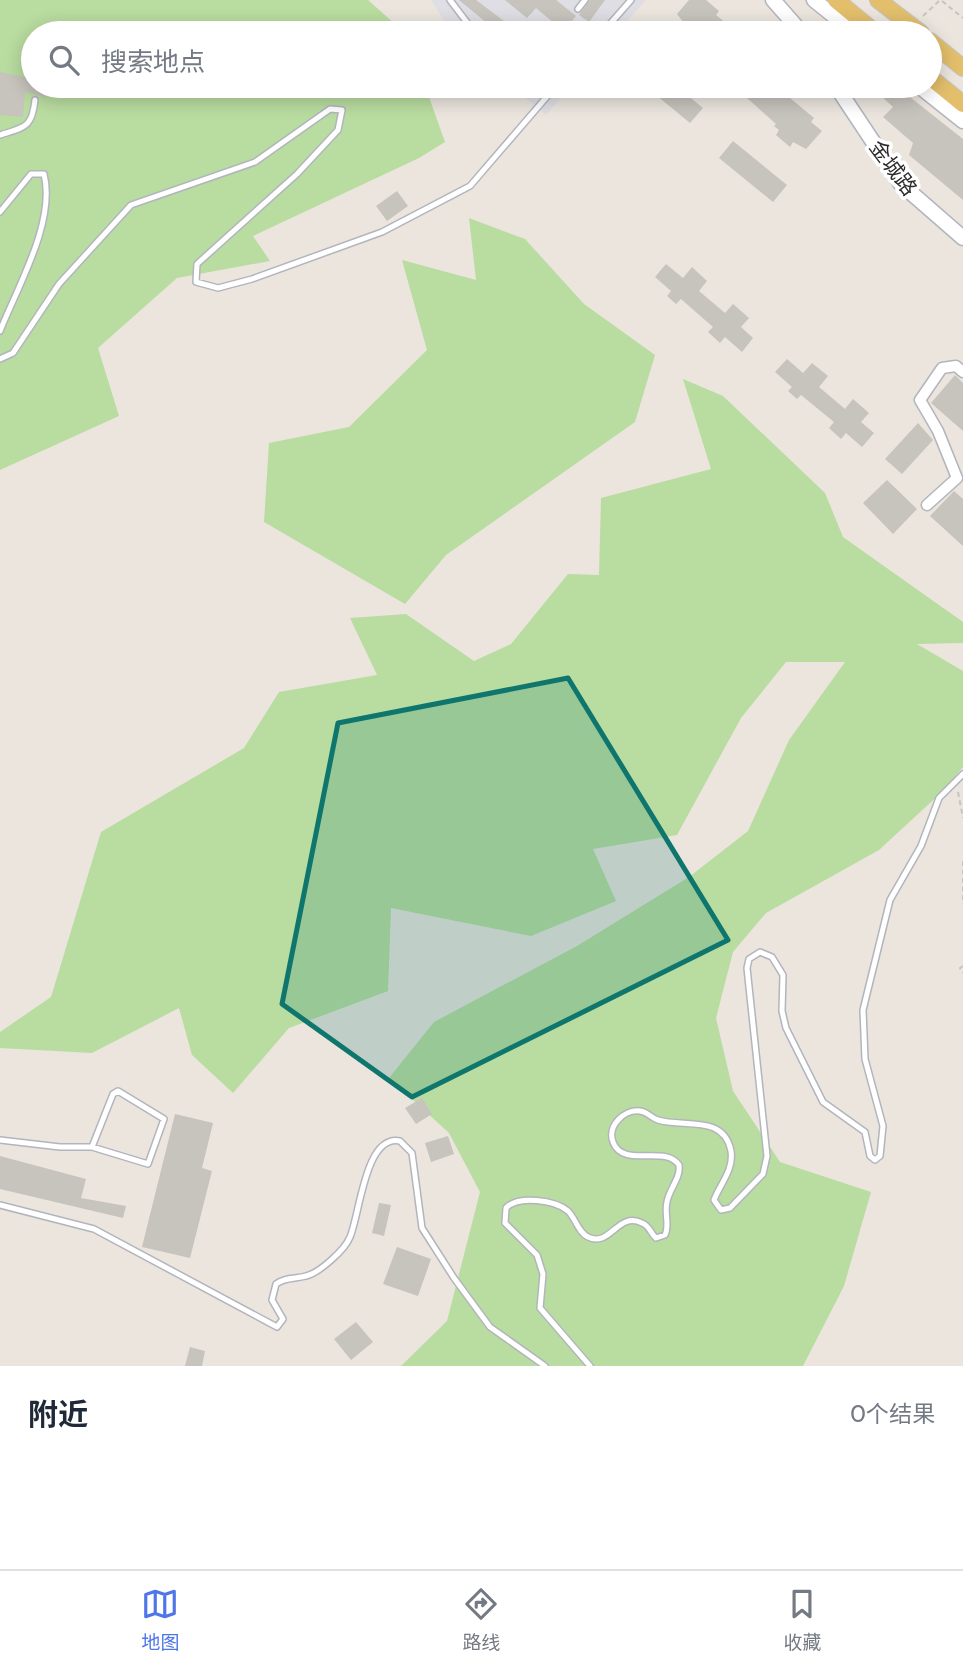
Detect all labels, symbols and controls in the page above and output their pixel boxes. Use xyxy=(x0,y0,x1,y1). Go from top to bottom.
search box xyxy=(21,21,942,98)
icon: search xyxy=(45,41,83,79)
text: 搜索地点 xyxy=(101,46,205,78)
street label: 金城路 xyxy=(864,135,922,200)
text: 附近 xyxy=(28,1396,88,1433)
text: 0个结果 xyxy=(850,1400,935,1428)
tab: 地图 xyxy=(141,1585,180,1654)
tab: 路线 xyxy=(462,1585,501,1654)
tab: 收藏 xyxy=(783,1585,822,1654)

